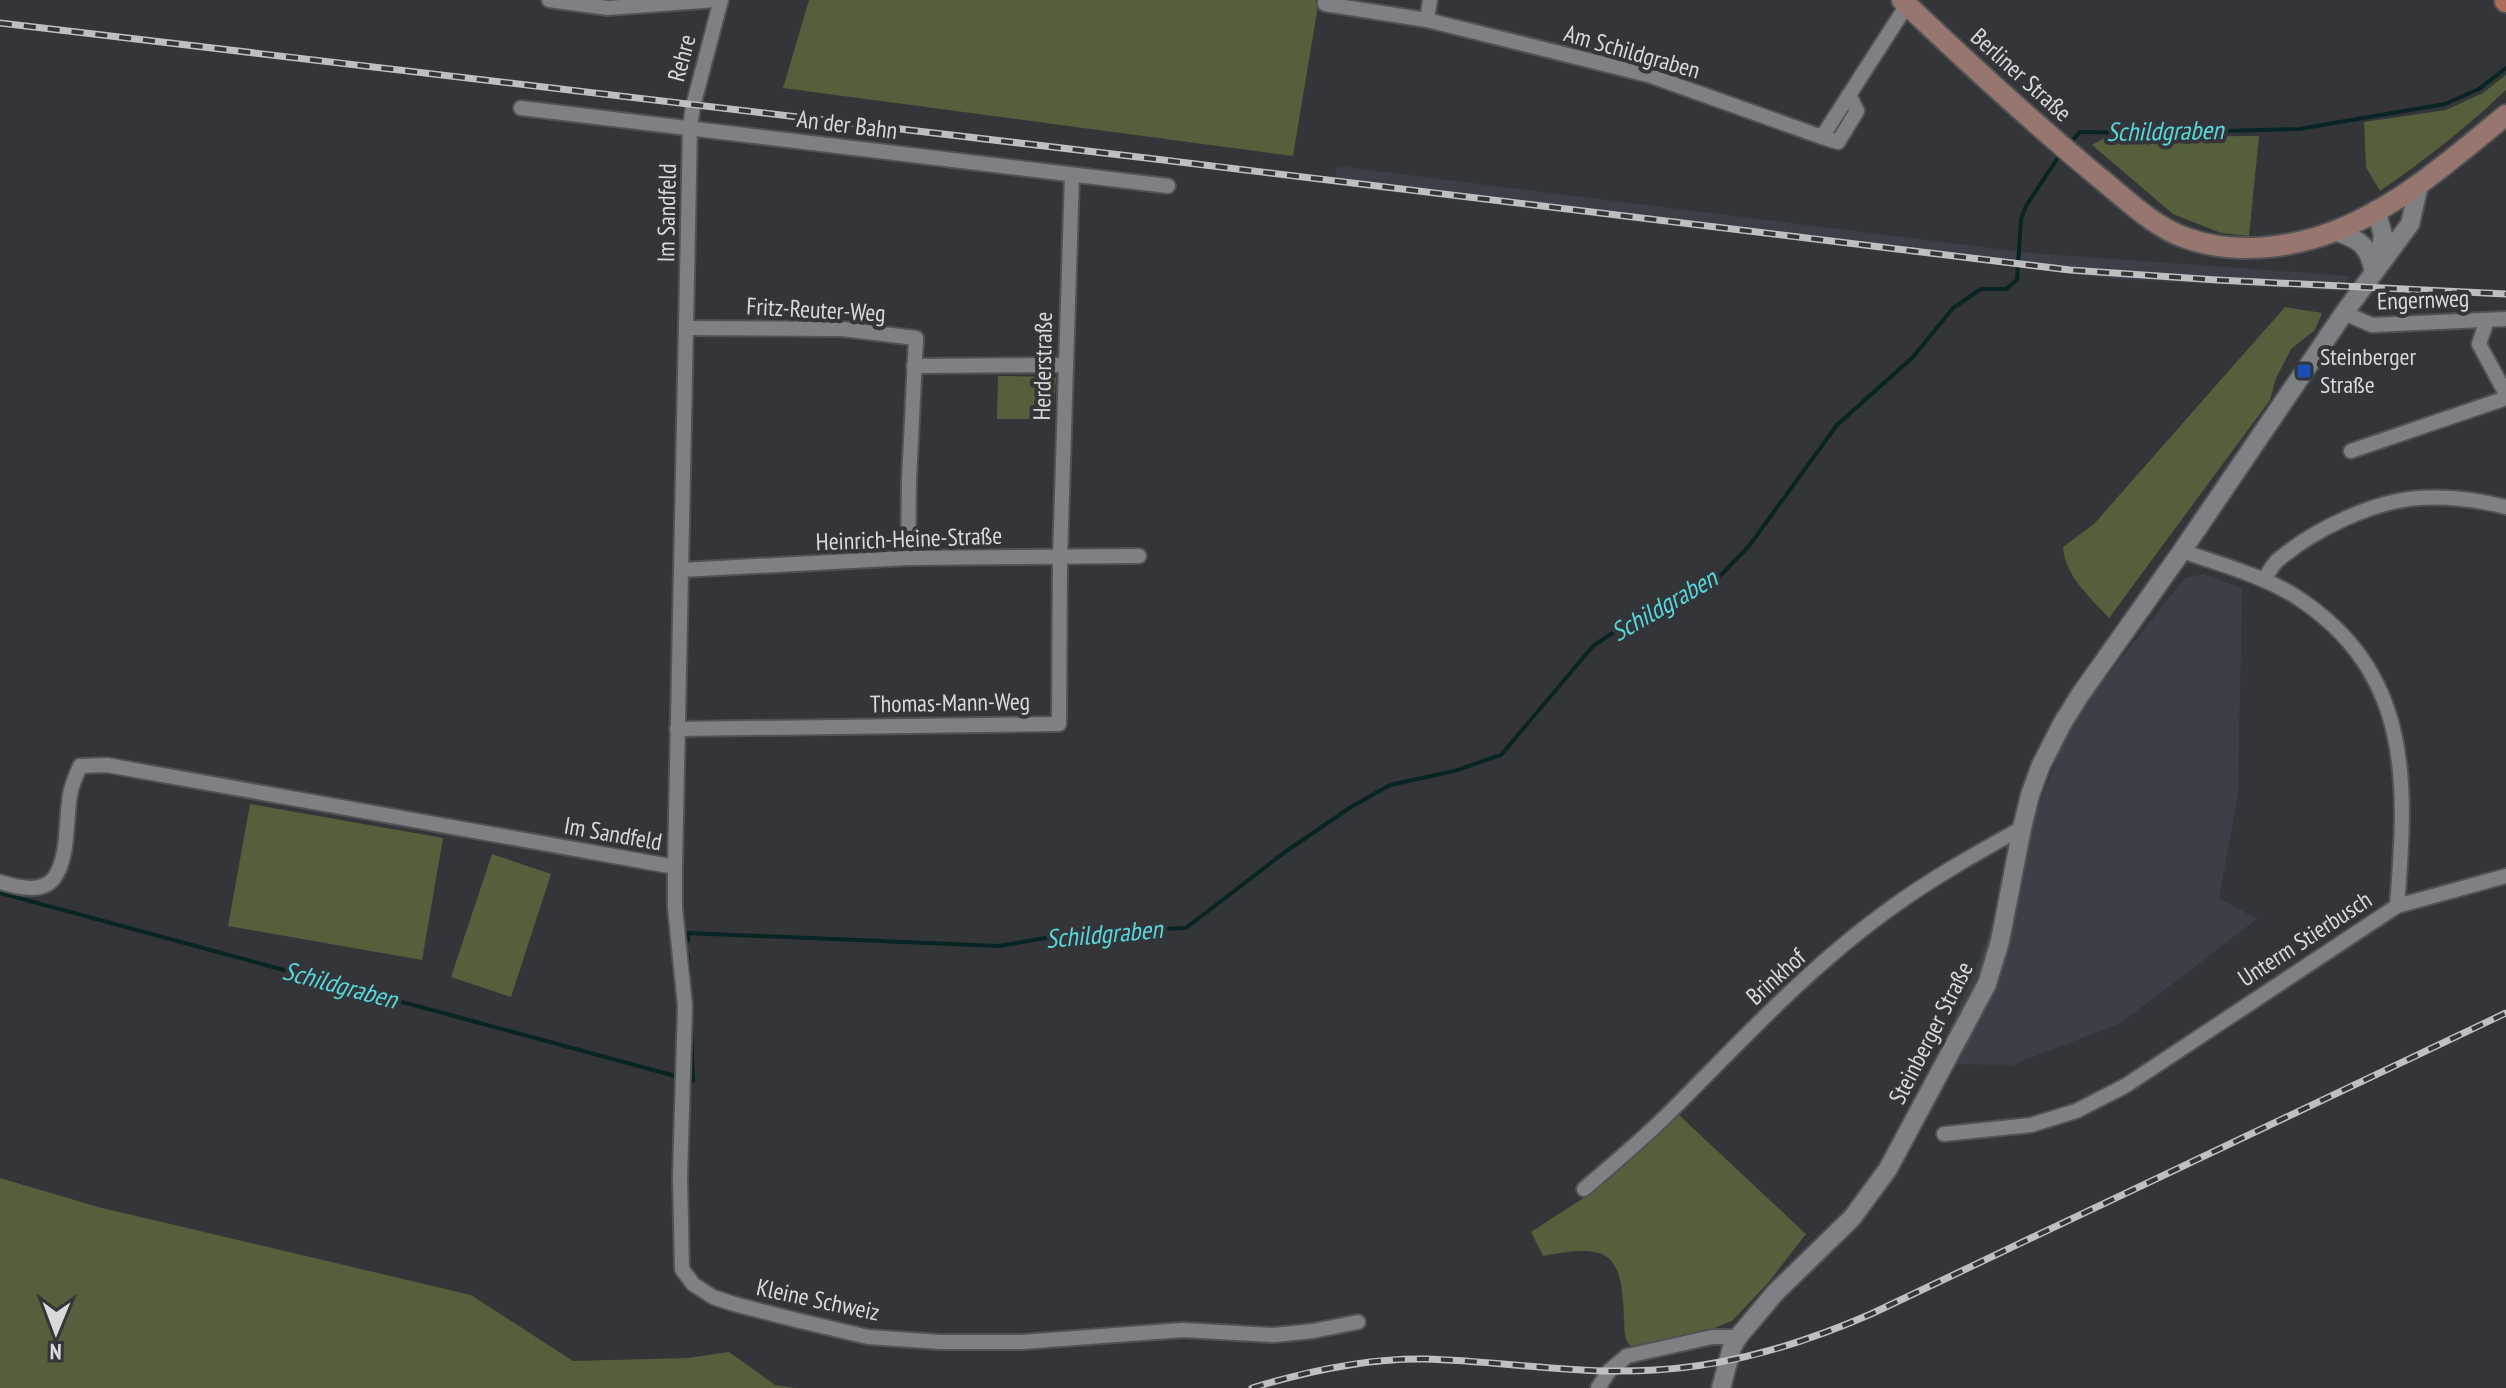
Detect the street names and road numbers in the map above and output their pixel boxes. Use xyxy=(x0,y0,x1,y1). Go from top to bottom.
street label: Am Schildgraben xyxy=(1561,17,1704,86)
street label: Berliner Straße xyxy=(1964,21,2078,128)
street label: Rehre xyxy=(660,31,703,85)
street label: An der Bahn xyxy=(795,103,899,146)
street label: Im Sandfeld xyxy=(650,163,683,263)
street label: Engernweg xyxy=(2376,282,2470,317)
street label: Fritz-Reuter-Weg xyxy=(746,290,886,329)
street label: Herderstraße xyxy=(1026,311,1059,421)
street label: Heinrich-Heine-Straße xyxy=(815,520,1003,557)
street label: Thomas-Mann-Weg xyxy=(870,686,1030,719)
street label: Im Sandfeld xyxy=(562,810,665,857)
street label: Unterm Stierbusch xyxy=(2232,884,2377,993)
street label: Brinkhof xyxy=(1739,941,1813,1011)
street label: Steinberger Straße xyxy=(1881,956,1980,1109)
street label: Kleine Schweiz xyxy=(754,1271,883,1328)

